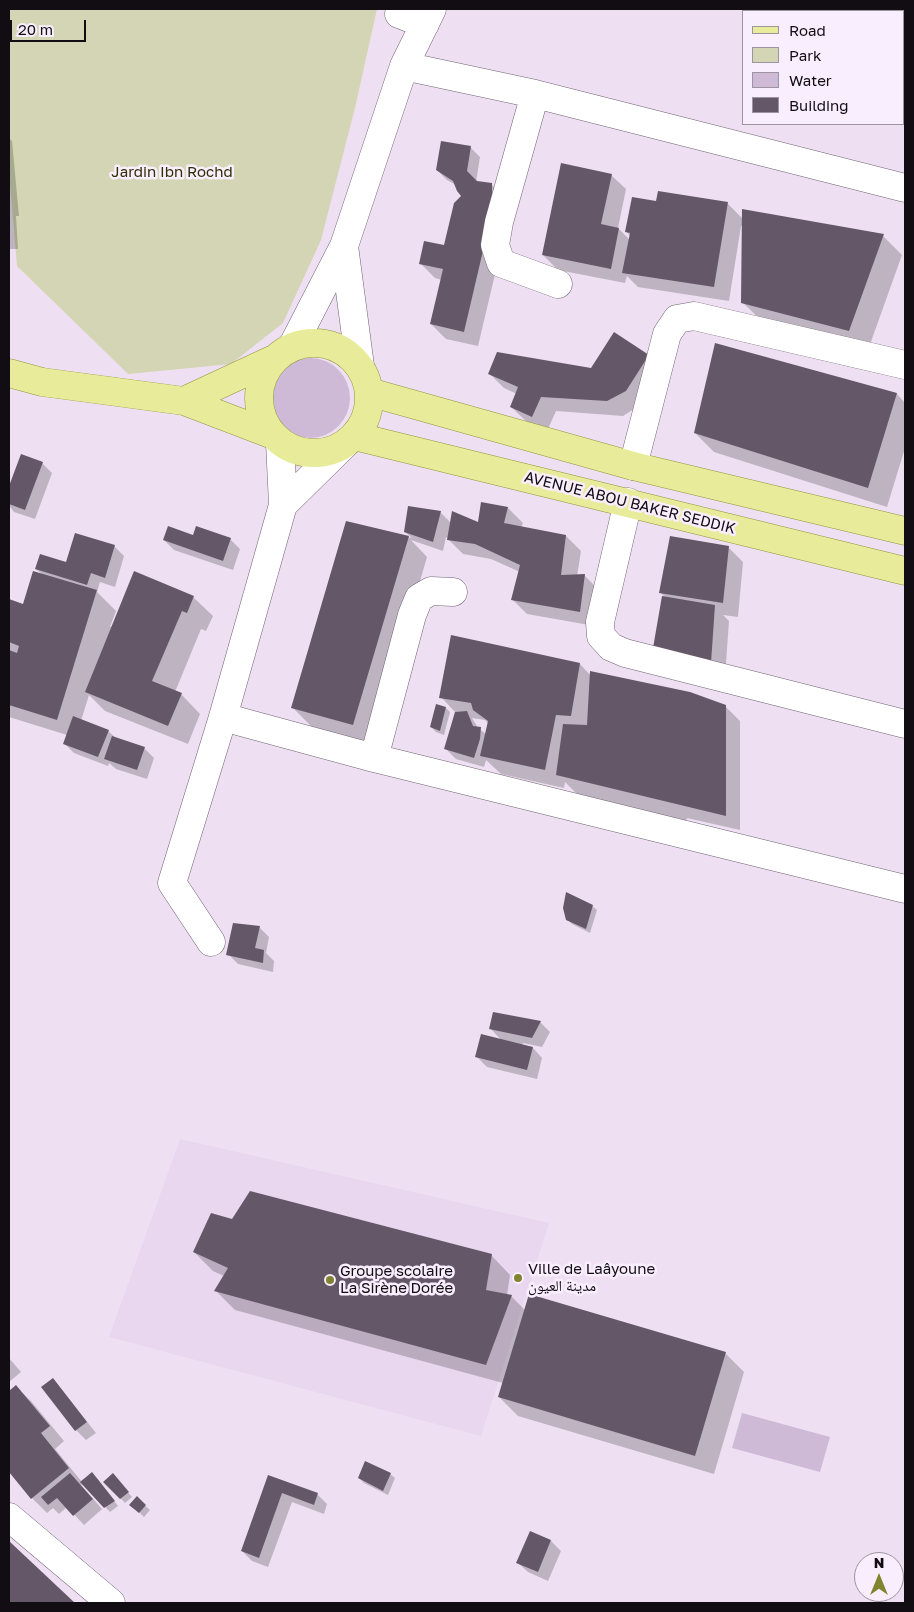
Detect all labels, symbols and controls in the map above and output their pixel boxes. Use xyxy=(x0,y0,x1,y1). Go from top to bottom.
scale bar xyxy=(12,10,89,42)
legend xyxy=(742,10,904,125)
text: 20 m xyxy=(18,20,53,38)
text: Road xyxy=(789,21,826,39)
text: Park xyxy=(789,46,821,64)
text: Water xyxy=(789,71,832,89)
text: Building xyxy=(789,96,849,114)
park label: Jardin Ibn Rochd xyxy=(111,163,233,181)
street label: AVENUE ABOU BAKER SEDDIK xyxy=(523,468,737,538)
place label: Ville de Laâyoune مدينة العيون xyxy=(528,1260,655,1295)
place label: Groupe scolaire La Sirène Dorée xyxy=(340,1262,453,1297)
marker: Ville de Laâyoune مدينة العيون xyxy=(512,1272,524,1284)
marker: Groupe scolaire La Sirène Dorée xyxy=(324,1274,336,1286)
north arrow xyxy=(854,1552,904,1602)
text: N xyxy=(874,1554,884,1571)

